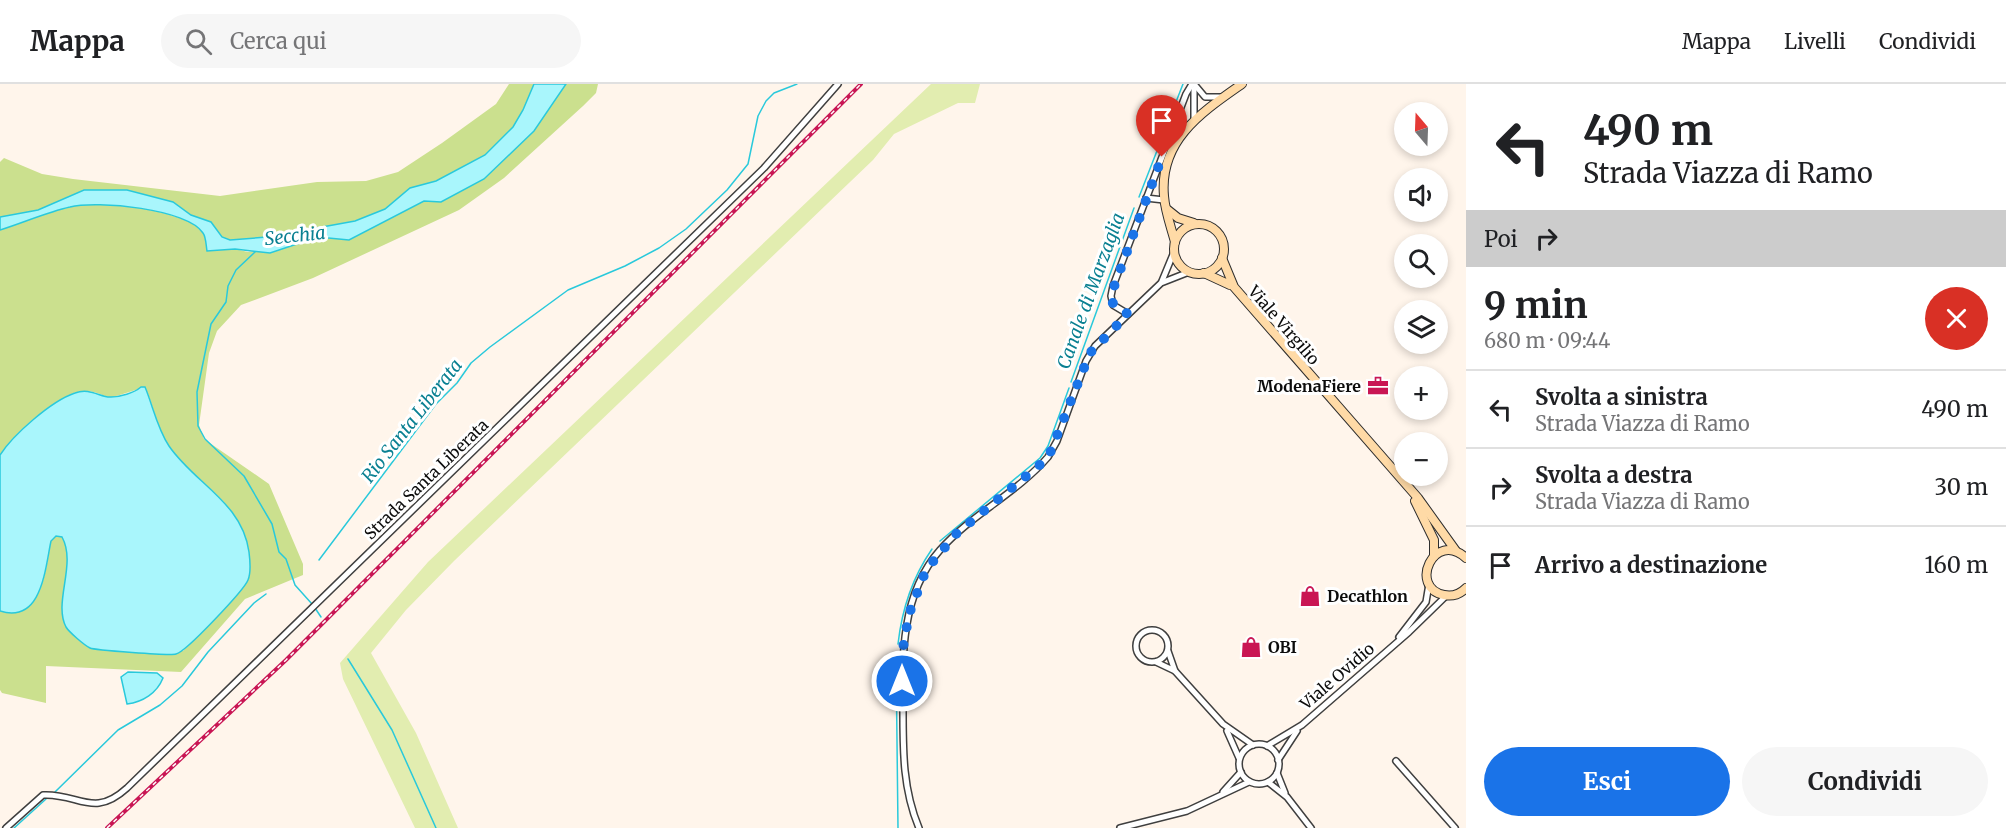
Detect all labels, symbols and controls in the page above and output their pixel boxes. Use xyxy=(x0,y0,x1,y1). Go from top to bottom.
search box xyxy=(161,14,581,68)
text: Mappa xyxy=(30,23,125,59)
icon: search xyxy=(182,25,215,58)
text: Cerca qui xyxy=(230,27,327,55)
text: Mappa xyxy=(1682,28,1751,55)
text: Livelli xyxy=(1784,28,1846,55)
text: Condividi xyxy=(1879,28,1976,55)
pin xyxy=(1136,95,1187,157)
north arrow xyxy=(1394,102,1448,156)
map controls xyxy=(1394,102,1448,486)
icon: arrive xyxy=(1145,104,1178,137)
text: 490 m xyxy=(1583,104,1713,156)
icon: left xyxy=(1484,108,1562,186)
text: Strada Viazza di Ramo xyxy=(1583,156,1873,190)
button: sound xyxy=(1394,168,1448,222)
water label: Canale di Marzaglia xyxy=(1052,210,1129,372)
water label: Secchia xyxy=(263,221,326,250)
icon: right xyxy=(1530,222,1563,255)
text: Poi xyxy=(1484,225,1518,253)
button: search xyxy=(1394,234,1448,288)
street label: Viale Virgilio xyxy=(1243,281,1324,369)
text: 9 min xyxy=(1484,283,1588,328)
button: close xyxy=(1925,287,1988,350)
button: layers xyxy=(1394,300,1448,354)
text: 680 m · 09:44 xyxy=(1484,328,1610,353)
water label: Rio Santa Liberata xyxy=(356,354,467,487)
button: + xyxy=(1394,366,1448,420)
office icon: ModenaFiere xyxy=(1366,374,1390,398)
place label: ModenaFiere xyxy=(1257,376,1361,396)
text: Svolta a sinistra xyxy=(1535,383,1708,411)
icon: left xyxy=(1484,393,1517,426)
text: 490 m xyxy=(1921,395,1988,423)
text: Strada Viazza di Ramo xyxy=(1535,411,1750,436)
street label: Strada Santa Liberata xyxy=(360,414,492,543)
button: − xyxy=(1394,432,1448,486)
text: Svolta a destra xyxy=(1535,461,1692,489)
icon: right xyxy=(1484,471,1517,504)
text: 30 m xyxy=(1934,473,1988,501)
text: Strada Viazza di Ramo xyxy=(1535,489,1750,514)
icon: arrive xyxy=(1484,549,1517,582)
text: Arrivo a destinazione xyxy=(1535,551,1767,579)
text: 160 m xyxy=(1924,551,1988,579)
shop icon: Decathlon xyxy=(1298,584,1322,608)
place label: Decathlon xyxy=(1327,586,1408,606)
shop icon: OBI xyxy=(1239,635,1263,659)
place label: OBI xyxy=(1268,637,1297,657)
street label: Viale Ovidio xyxy=(1295,638,1378,714)
position arrow xyxy=(870,649,934,713)
button: Esci xyxy=(1484,747,1730,816)
button: Condividi xyxy=(1742,747,1988,816)

